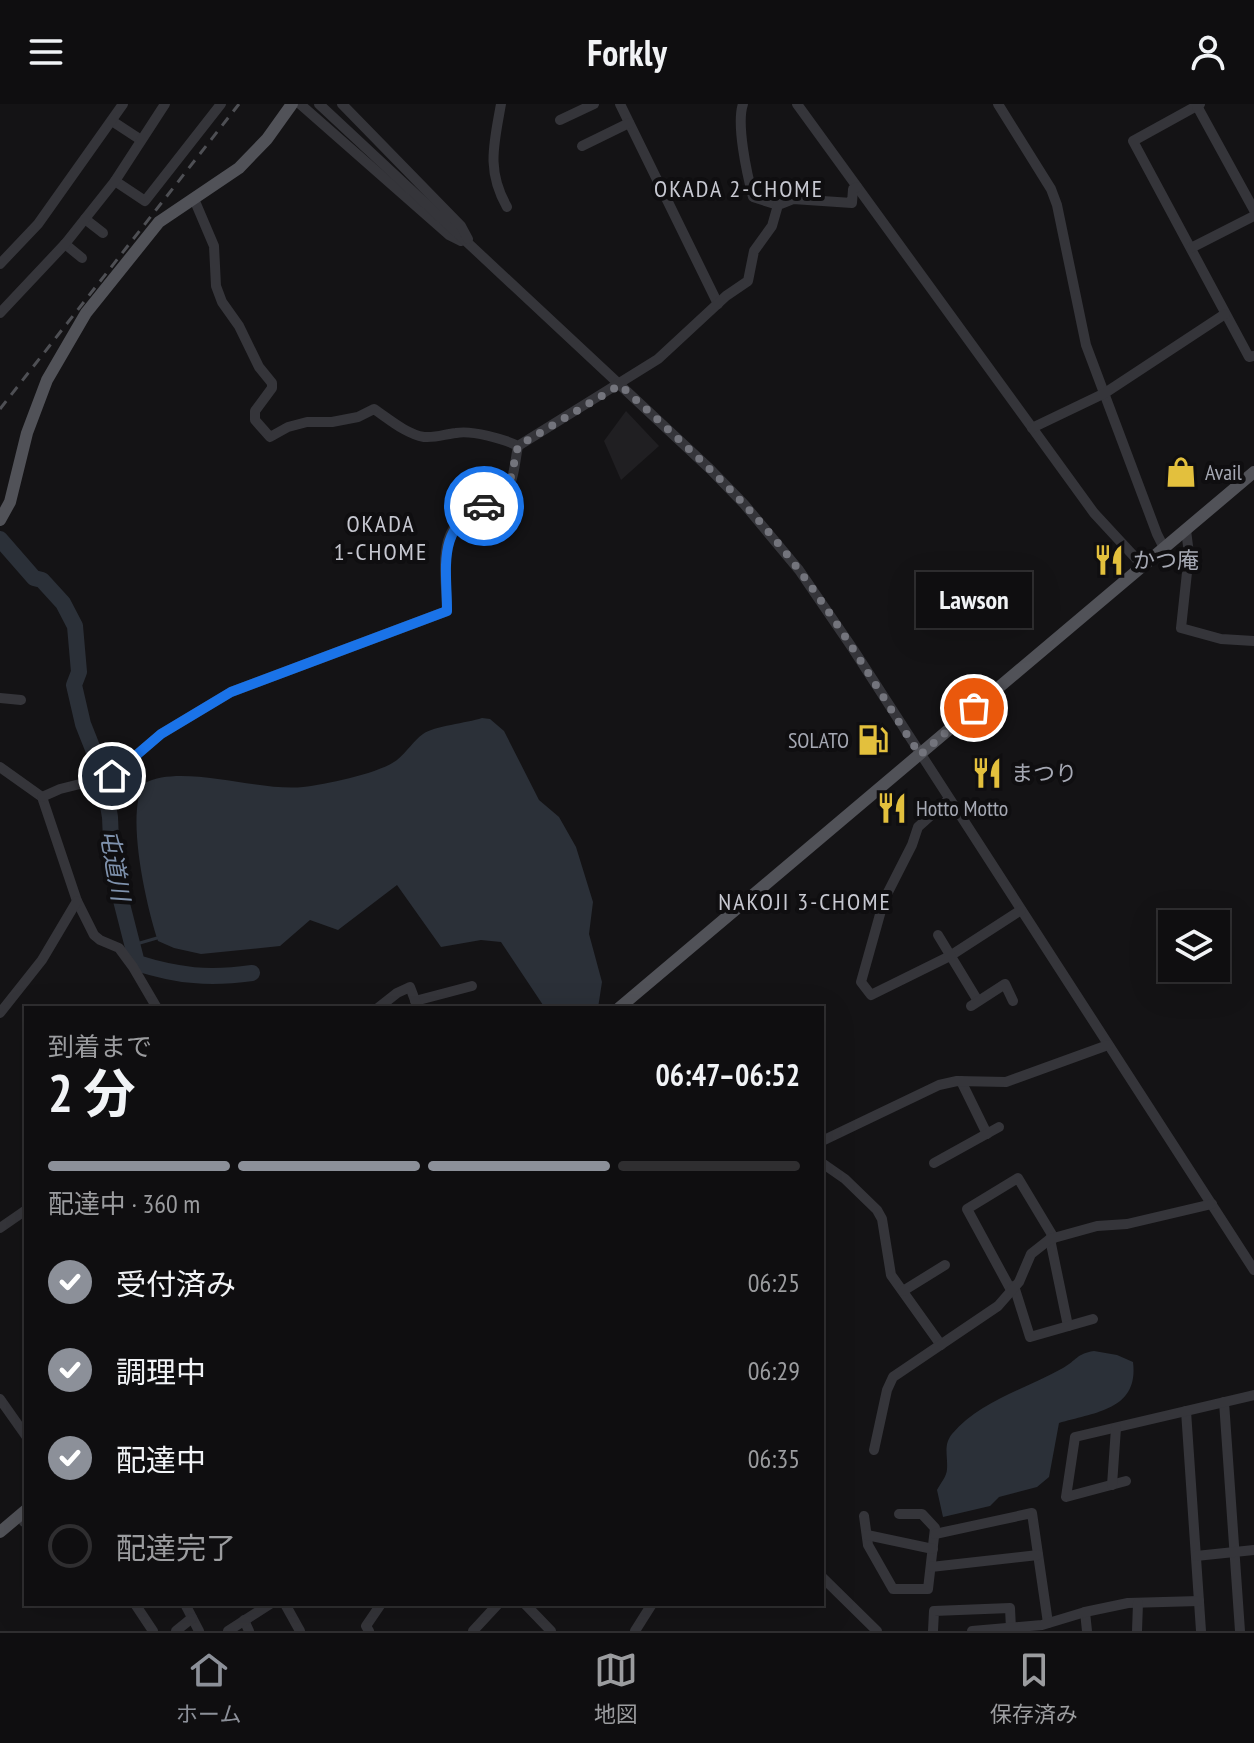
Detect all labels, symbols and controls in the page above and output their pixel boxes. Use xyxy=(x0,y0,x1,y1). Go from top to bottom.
text: Forkly xyxy=(587,29,667,76)
icon: menu xyxy=(24,30,68,74)
icon: person xyxy=(1186,30,1230,74)
district label: OKADA 2-CHOME xyxy=(654,173,824,204)
shop icon: Avail xyxy=(1164,455,1198,489)
place label: Avail xyxy=(1205,458,1243,486)
courier xyxy=(444,466,524,546)
icon: car xyxy=(462,484,506,528)
district label: OKADA 1-CHOME xyxy=(334,508,428,567)
restaurant icon: かつ庵 xyxy=(1092,543,1126,577)
place label: かつ庵 xyxy=(1133,546,1199,574)
callout: Lawson xyxy=(916,572,1032,628)
text: Lawson xyxy=(939,583,1009,616)
pin xyxy=(940,674,1008,742)
icon: bag xyxy=(952,686,996,730)
fuel station icon: SOLATO xyxy=(856,723,890,757)
place label: SOLATO xyxy=(788,726,849,754)
pin xyxy=(78,742,146,810)
icon: home xyxy=(90,754,134,798)
restaurant icon: まつり xyxy=(970,756,1004,790)
place label: まつり xyxy=(1011,759,1077,787)
restaurant icon: Hotto Motto xyxy=(875,791,909,825)
place label: Hotto Motto xyxy=(916,794,1008,822)
water label: 屯道川 xyxy=(93,827,137,906)
district label: NAKOJI 3-CHOME xyxy=(718,886,892,917)
map controls xyxy=(1158,910,1230,982)
button: layers xyxy=(1158,910,1230,982)
text: 到着まで xyxy=(48,1030,152,1063)
text: 06:47–06:52 xyxy=(656,1055,800,1094)
text: 2 分 xyxy=(48,1059,136,1126)
text: 配達中 · 360 m xyxy=(48,1187,200,1220)
icon: check xyxy=(48,1260,92,1304)
text: 受付済み xyxy=(116,1264,236,1303)
text: 06:25 xyxy=(748,1266,800,1299)
icon: check xyxy=(48,1348,92,1392)
text: 調理中 xyxy=(116,1352,206,1391)
text: 06:29 xyxy=(748,1354,800,1387)
icon: check xyxy=(48,1436,92,1480)
text: 配達中 xyxy=(116,1440,206,1479)
text: 06:35 xyxy=(748,1442,800,1475)
text: 配達完了 xyxy=(116,1528,236,1567)
tab: ホーム xyxy=(176,1648,241,1728)
tab: 地図 xyxy=(594,1648,638,1728)
tab: 保存済み xyxy=(990,1648,1078,1728)

